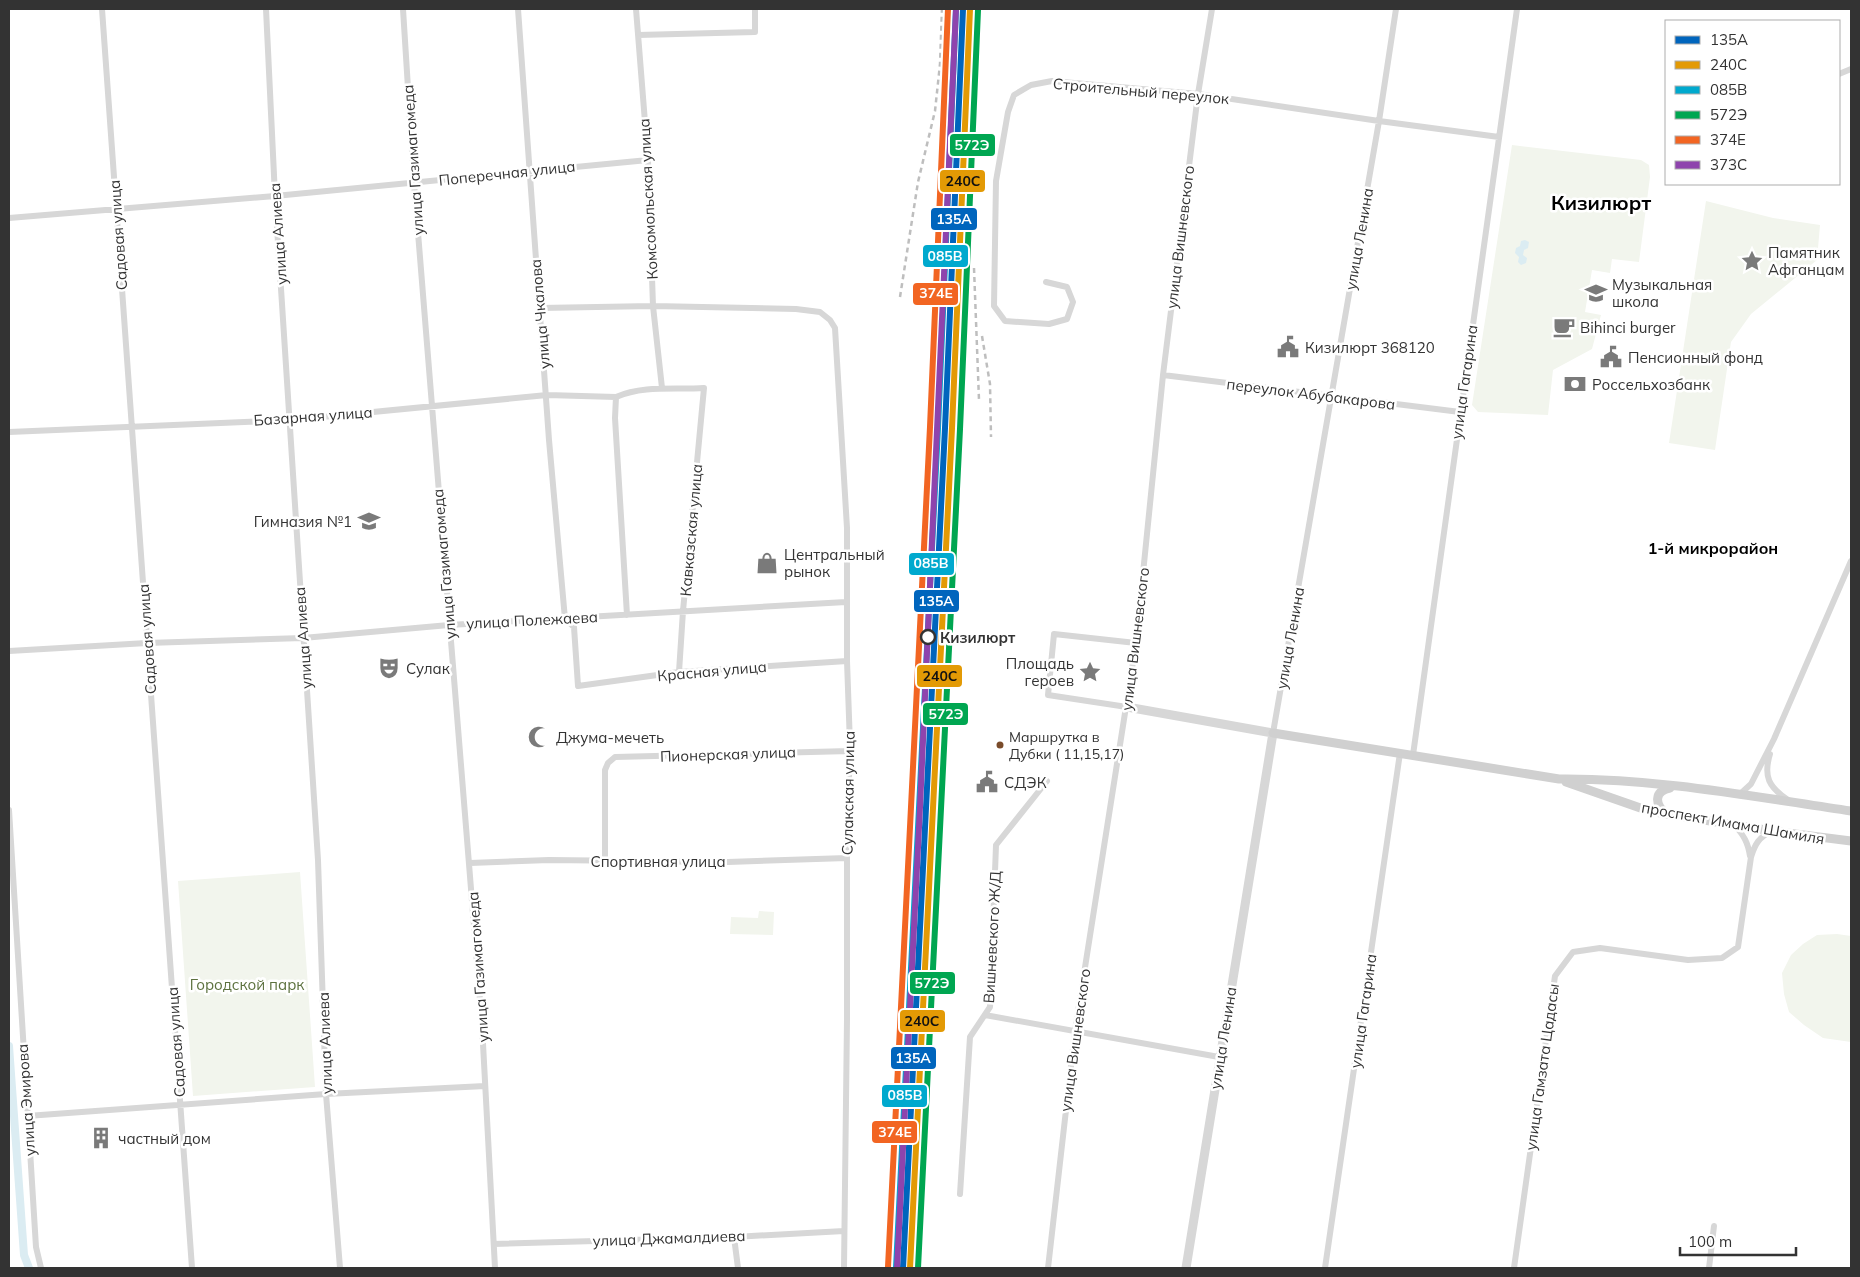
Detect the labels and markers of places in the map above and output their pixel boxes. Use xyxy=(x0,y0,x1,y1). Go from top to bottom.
place label: Памятник Афганцам xyxy=(1768,243,1845,279)
place icon: Памятник Афганцам xyxy=(1739,248,1765,274)
place label: Музыкальная школа xyxy=(1612,275,1712,311)
school or university icon: Музыкальная школа xyxy=(1583,280,1609,306)
cafe icon: Bihinci burger xyxy=(1551,314,1577,340)
place label: Bihinci burger xyxy=(1580,318,1676,337)
public building icon: Кизилюрт 368120 xyxy=(1275,334,1301,360)
place label: Кизилюрт 368120 xyxy=(1305,338,1435,357)
public building icon: Пенсионный фонд xyxy=(1598,344,1624,370)
place label: Пенсионный фонд xyxy=(1628,348,1763,367)
bank icon: Россельхозбанк xyxy=(1562,371,1588,397)
place label: Россельхозбанк xyxy=(1592,375,1711,394)
school or university icon: Гимназия №1 xyxy=(356,508,382,534)
place label: Гимназия №1 xyxy=(254,512,352,531)
place label: Центральный рынок xyxy=(784,545,885,581)
shop icon: Центральный рынок xyxy=(754,550,780,576)
place label: Кизилюрт xyxy=(940,628,1016,647)
marker: Кизилюрт xyxy=(920,629,936,645)
place label: Площадь героев xyxy=(1006,654,1074,690)
theatre icon: Сулак xyxy=(376,655,402,681)
place label: Сулак xyxy=(406,659,451,678)
place icon: Площадь героев xyxy=(1077,659,1103,685)
mosque icon: Джума-мечеть xyxy=(526,724,552,750)
place label: Джума-мечеть xyxy=(556,728,664,747)
place label: Маршрутка в Дубки ( 11,15,17) xyxy=(1009,728,1125,763)
marker: Маршрутка в Дубки ( 11,15,17) xyxy=(995,740,1005,750)
public building icon: СДЭК xyxy=(974,769,1000,795)
place label: СДЭК xyxy=(1004,773,1047,792)
building icon: частный дом xyxy=(88,1125,114,1151)
place label: частный дом xyxy=(118,1129,211,1148)

